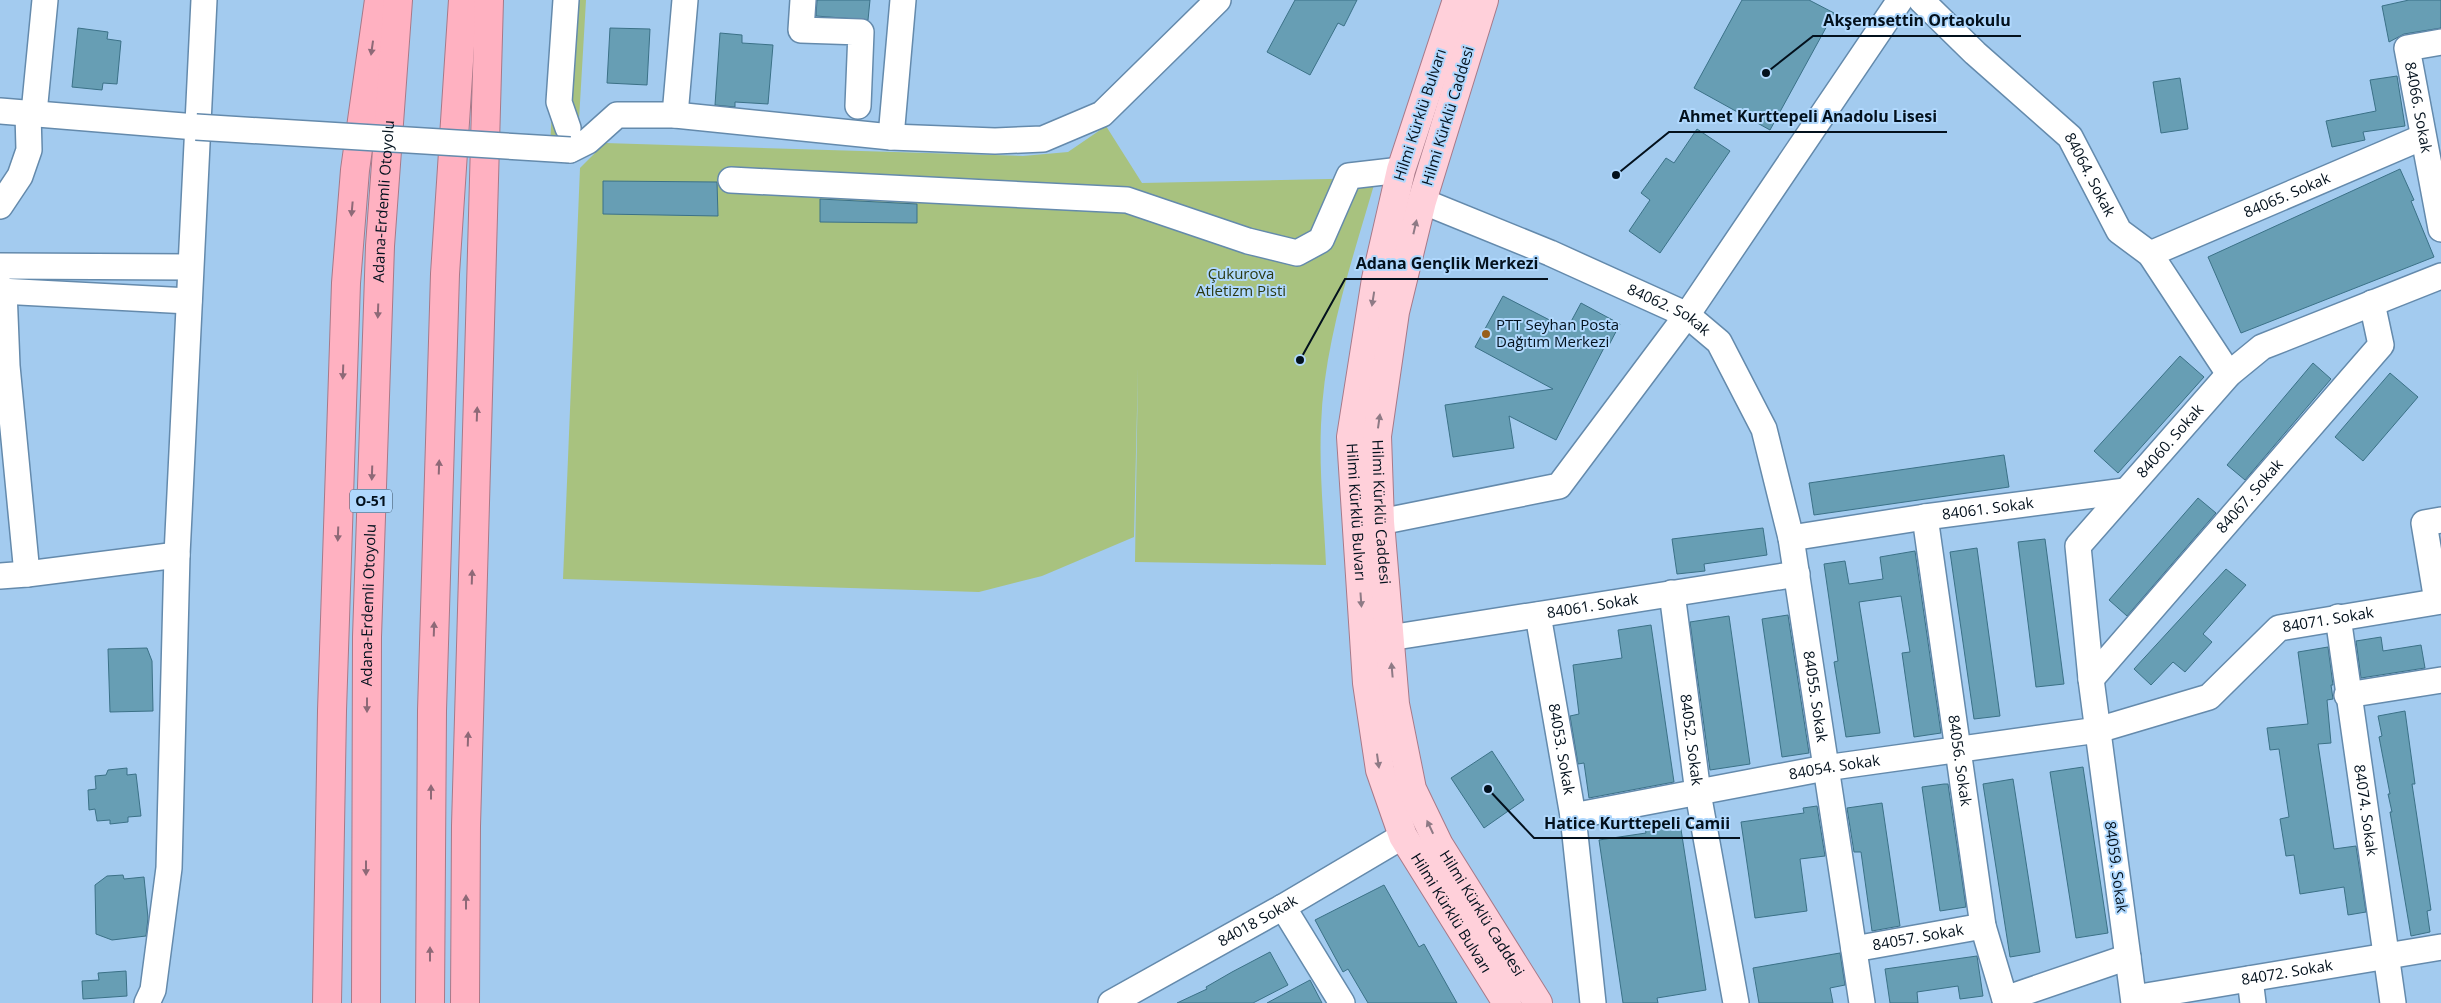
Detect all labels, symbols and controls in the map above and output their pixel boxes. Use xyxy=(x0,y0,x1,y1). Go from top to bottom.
callout: Akşemsettin Ortaokulu xyxy=(1813,5,2021,36)
text: Akşemsettin Ortaokulu xyxy=(1823,9,2011,31)
one-way arrow xyxy=(368,41,376,57)
street label: Hilmi Kürklü Caddesi xyxy=(1416,43,1478,188)
street label: Hilmi Kürklü Bulvarı xyxy=(1388,46,1450,183)
street label: 84066. Sokak xyxy=(2401,60,2438,154)
callout: Ahmet Kurttepeli Anadolu Lisesi xyxy=(1669,101,1947,132)
text: Ahmet Kurttepeli Anadolu Lisesi xyxy=(1679,105,1937,127)
street label: Adana-Erdemli Otoyolu xyxy=(368,119,398,283)
street label: 84064. Sokak xyxy=(2060,129,2121,220)
street label: 84065. Sokak xyxy=(2240,167,2333,222)
one-way arrow xyxy=(348,202,356,218)
one-way arrow xyxy=(1411,220,1419,235)
callout: Adana Gençlik Merkezi xyxy=(1345,248,1548,279)
text: Adana Gençlik Merkezi xyxy=(1356,252,1538,274)
park label: Çukurova Atletizm Pisti xyxy=(1196,263,1286,300)
street label: 84062. Sokak xyxy=(1624,278,1715,340)
one-way arrow xyxy=(1368,291,1376,307)
one-way arrow xyxy=(374,303,382,319)
place label: PTT Seyhan Posta Dağıtım Merkezi xyxy=(1496,314,1619,351)
marker: PTT Seyhan Posta Dağıtım Merkezi xyxy=(1480,328,1492,340)
one-way arrow xyxy=(338,364,346,380)
street label: 84060. Sokak xyxy=(2131,399,2207,482)
one-way arrow xyxy=(473,406,481,422)
one-way arrow xyxy=(1376,413,1384,429)
street label: Hilmi Kürklü Caddesi xyxy=(1368,439,1396,585)
street label: Hilmi Kürklü Bulvarı xyxy=(1342,442,1371,582)
street label: 84067. Sokak xyxy=(2211,454,2287,537)
one-way arrow xyxy=(436,459,444,475)
one-way arrow xyxy=(368,465,376,481)
road number: O-51 xyxy=(350,490,392,512)
street label: 84061. Sokak xyxy=(1941,492,2035,524)
street label: Adana-Erdemli Otoyolu xyxy=(356,523,380,686)
one-way arrow xyxy=(333,526,341,542)
one-way arrow xyxy=(469,569,477,585)
street label: 84061. Sokak xyxy=(1545,588,1640,622)
one-way arrow xyxy=(1358,592,1366,608)
street label: 84071. Sokak xyxy=(2281,601,2375,636)
one-way arrow xyxy=(430,621,438,637)
street label: 84055. Sokak xyxy=(1799,649,1833,744)
one-way arrow xyxy=(1388,662,1396,678)
street label: 84052. Sokak xyxy=(1676,693,1708,787)
one-way arrow xyxy=(363,698,371,714)
street label: 84053. Sokak xyxy=(1545,702,1580,796)
street label: 84056. Sokak xyxy=(1944,713,1977,808)
one-way arrow xyxy=(464,731,472,747)
street label: 84054. Sokak xyxy=(1787,749,1881,784)
one-way arrow xyxy=(1375,754,1383,770)
street label: 84074. Sokak xyxy=(2350,763,2383,857)
one-way arrow xyxy=(427,784,435,800)
callout: Hatice Kurttepeli Camii xyxy=(1534,807,1740,838)
text: Hatice Kurttepeli Camii xyxy=(1544,812,1730,834)
one-way arrow xyxy=(1426,820,1434,834)
street label: 84059. Sokak xyxy=(2101,820,2133,914)
street label: Hilmi Kürklü Caddesi xyxy=(1436,846,1530,980)
street label: Hilmi Kürklü Bulvarı xyxy=(1407,849,1497,976)
one-way arrow xyxy=(362,860,370,876)
street label: 84018 Sokak xyxy=(1214,890,1301,950)
one-way arrow xyxy=(462,894,470,910)
street label: 84057. Sokak xyxy=(1871,919,1965,955)
one-way arrow xyxy=(426,946,434,962)
street label: 84072. Sokak xyxy=(2240,954,2334,989)

